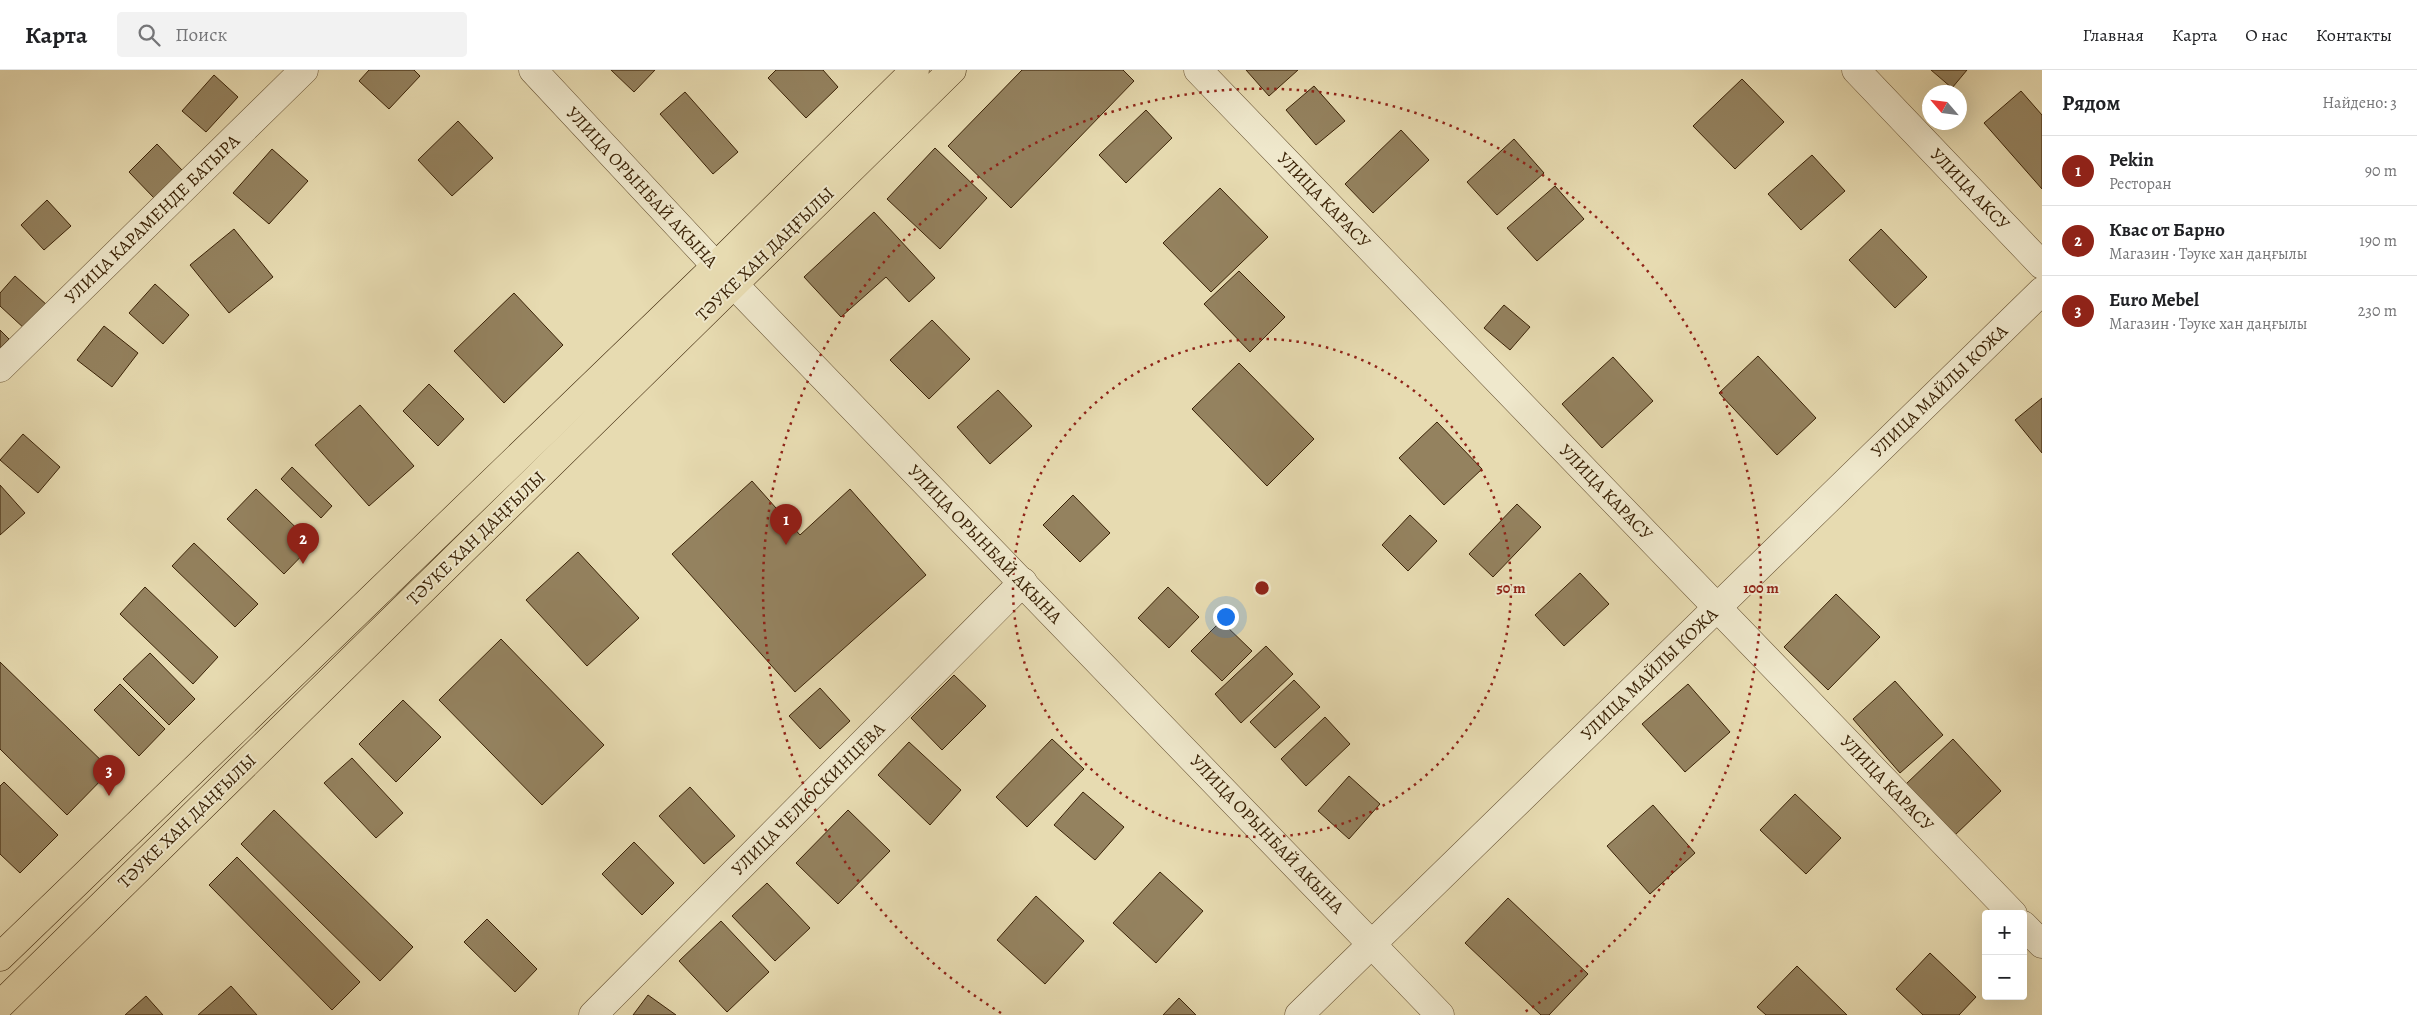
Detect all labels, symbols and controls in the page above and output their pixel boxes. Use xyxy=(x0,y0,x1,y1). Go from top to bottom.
search box xyxy=(117,12,467,57)
text: Карта xyxy=(25,19,87,51)
icon: search xyxy=(135,21,163,49)
text: Поиск xyxy=(175,22,227,48)
text: Главная xyxy=(2083,23,2144,47)
text: Карта xyxy=(2172,23,2217,47)
text: О нас xyxy=(2245,23,2288,47)
text: Контакты xyxy=(2316,23,2392,47)
north arrow xyxy=(1922,85,1967,130)
text: Рядом xyxy=(2062,89,2120,117)
text: Найдено: 3 xyxy=(2322,92,2397,114)
street label: УЛИЦА ОРЫНБАЙ АКЫНА xyxy=(561,101,724,273)
street label: УЛИЦА КАРАМЕНДЕ БАТЫРА xyxy=(59,129,245,309)
street label: УЛИЦА АКСУ xyxy=(1925,143,2016,236)
street label: УЛИЦА КАРАСУ xyxy=(1272,147,1376,254)
text: Pekin xyxy=(2109,147,2154,173)
text: 1 xyxy=(2075,160,2081,182)
text: 90 m xyxy=(2365,160,2397,182)
text: Ресторан xyxy=(2109,173,2172,195)
street label: ТӘУКЕ ХАН ДАҢҒЫЛЫ xyxy=(691,182,839,326)
text: Квас от Барно xyxy=(2109,217,2225,243)
text: 2 xyxy=(2074,230,2082,252)
text: 190 m xyxy=(2359,230,2397,252)
text: Магазин · Тәуке хан даңғылы xyxy=(2109,243,2307,265)
text: Euro Mebel xyxy=(2109,287,2199,313)
text: 3 xyxy=(2075,300,2081,322)
text: 230 m xyxy=(2358,300,2397,322)
text: Магазин · Тәуке хан даңғылы xyxy=(2109,313,2307,335)
street label: УЛИЦА МАЙЛЫ КОЖА xyxy=(1865,319,2013,463)
street label: УЛИЦА КАРАСУ xyxy=(1554,439,1658,546)
street label: УЛИЦА ОРЫНБАЙ АКЫНА xyxy=(903,459,1068,629)
street label: ТӘУКЕ ХАН ДАҢҒЫЛЫ xyxy=(402,466,550,610)
pin: 1 xyxy=(770,504,802,545)
pin: 2 xyxy=(287,523,319,564)
text: 50 m xyxy=(1496,578,1526,598)
text: 100 m xyxy=(1743,578,1779,598)
centre of rings xyxy=(1253,579,1271,597)
street label: УЛИЦА МАЙЛЫ КОЖА xyxy=(1575,602,1723,746)
your location xyxy=(1213,604,1239,630)
street label: УЛИЦА ЧЕЛЮСКИНЦЕВА xyxy=(726,717,890,881)
street label: УЛИЦА КАРАСУ xyxy=(1835,730,1939,837)
street label: ТӘУКЕ ХАН ДАҢҒЫЛЫ xyxy=(113,749,261,893)
street label: УЛИЦА ОРЫНБАЙ АКЫНА xyxy=(1185,749,1350,919)
pin: 3 xyxy=(93,755,125,796)
map controls xyxy=(1982,910,2027,1000)
button: + xyxy=(1982,910,2027,955)
button: − xyxy=(1982,955,2027,1000)

